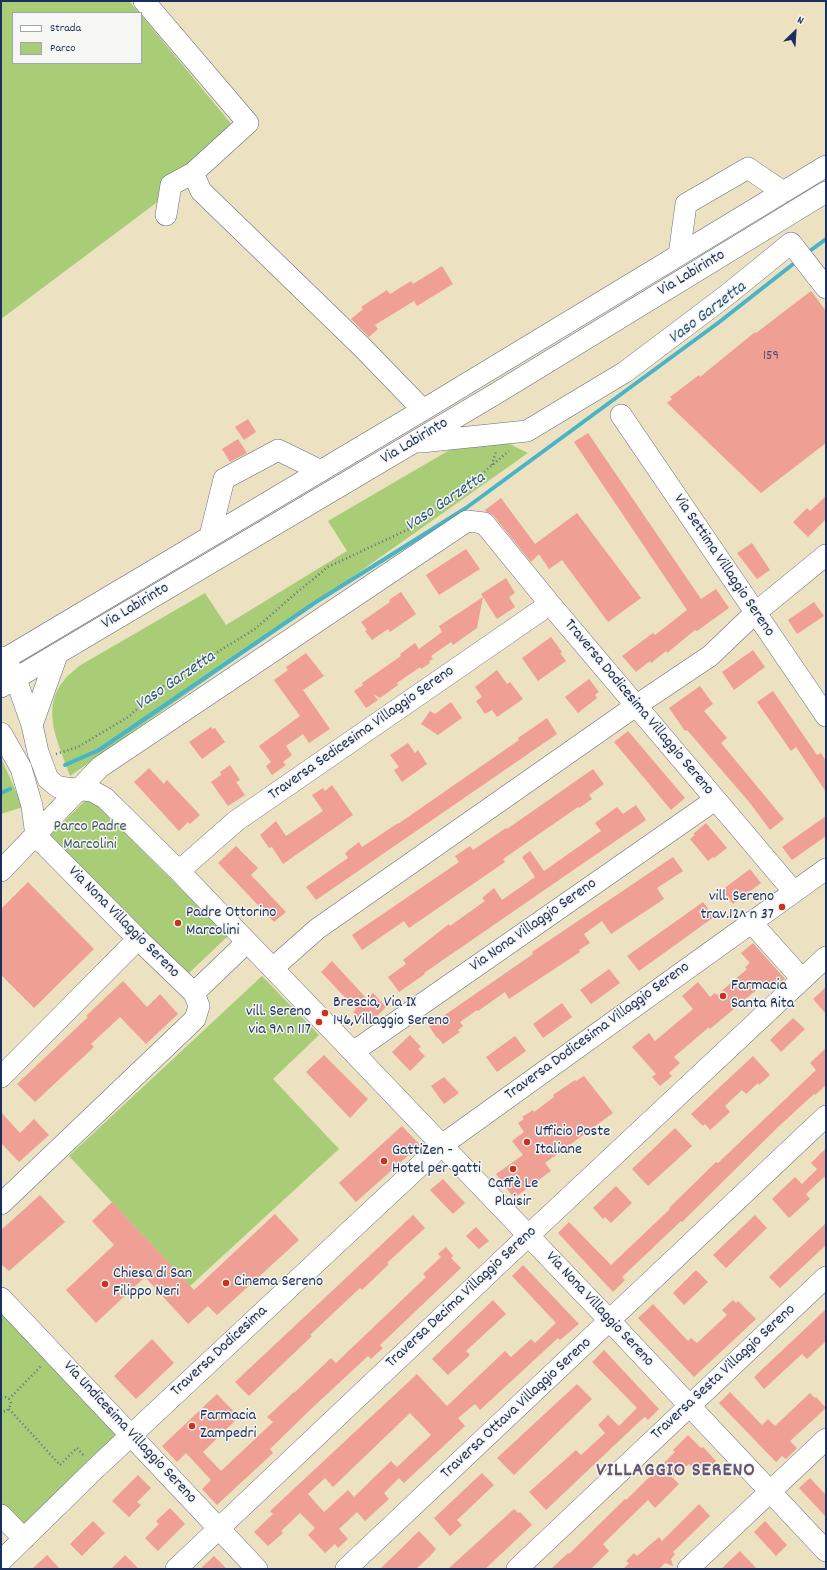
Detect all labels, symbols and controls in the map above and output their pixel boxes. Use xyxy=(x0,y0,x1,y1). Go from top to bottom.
legend xyxy=(12,12,142,64)
north arrow xyxy=(775,12,815,52)
text: N xyxy=(794,13,806,30)
text: Strada xyxy=(50,20,81,37)
text: Parco xyxy=(50,40,76,57)
street label: Via Labirinto xyxy=(655,246,729,302)
water label: Vaso Garzetta xyxy=(665,278,751,350)
house number: 159 xyxy=(763,349,779,365)
street label: Via Labirinto xyxy=(378,414,452,470)
water label: Vaso Garzetta xyxy=(402,469,490,537)
street label: Via Settima Villaggio Sereno xyxy=(668,491,778,641)
street label: Via Labirinto xyxy=(99,579,173,635)
street label: Traversa Dodicesima Villaggio Sereno xyxy=(559,616,717,800)
water label: Vaso Garzetta xyxy=(132,648,220,716)
street label: Traversa Sedicesima Villaggio Sereno xyxy=(265,662,459,806)
park label: Parco Padre Marcolini xyxy=(53,818,127,856)
street label: Via Nona Villaggio Sereno xyxy=(63,863,183,983)
street label: Via Nona Villaggio Sereno xyxy=(467,875,601,977)
place label: vill. Sereno trav.12^ n 37 xyxy=(700,888,774,926)
marker: vill. Sereno trav.12^ n 37 xyxy=(777,902,787,912)
place label: Padre Ottorino Marcolini xyxy=(186,904,276,942)
marker: Padre Ottorino Marcolini xyxy=(173,918,183,928)
street label: Traversa Dodicesima Villaggio Sereno xyxy=(502,959,694,1105)
place label: Farmacia Santa Rita xyxy=(731,977,794,1015)
marker: Farmacia Santa Rita xyxy=(718,991,728,1001)
place label: Brescia, Via IX 146,Villaggio Sereno xyxy=(333,994,449,1032)
place label: vill. Sereno via 9^ n 117 xyxy=(246,1003,311,1041)
marker: Brescia, Via IX 146,Villaggio Sereno xyxy=(320,1008,330,1018)
marker: vill. Sereno via 9^ n 117 xyxy=(314,1017,324,1027)
place label: Ufficio Poste Italiane xyxy=(535,1123,610,1161)
marker: Ufficio Poste Italiane xyxy=(522,1137,532,1147)
place label: GattiZen - Hotel per gatti xyxy=(392,1142,481,1180)
marker: GattiZen - Hotel per gatti xyxy=(379,1156,389,1166)
marker: Caffè Le Plaisir xyxy=(508,1164,518,1174)
place label: Caffè Le Plaisir xyxy=(488,1175,538,1213)
street label: Traversa Decima Villaggio Sereno xyxy=(383,1223,541,1373)
street label: Via Nona Villaggio Sereno xyxy=(541,1248,657,1372)
place label: Chiesa di San Filippo Neri xyxy=(113,1265,192,1303)
place label: Cinema Sereno xyxy=(234,1273,323,1293)
marker: Cinema Sereno xyxy=(221,1278,231,1288)
marker: Chiesa di San Filippo Neri xyxy=(100,1279,110,1289)
street label: Traversa Sesta Villaggio Sereno xyxy=(648,1301,800,1445)
street label: Traversa Dodicesima xyxy=(168,1302,272,1402)
street label: Traversa Ottava Villaggio Sereno xyxy=(438,1334,596,1484)
street label: Via Undicesima Villaggio Sereno xyxy=(58,1358,200,1508)
place label: Farmacia Zampedri xyxy=(200,1407,256,1445)
marker: Farmacia Zampedri xyxy=(187,1421,197,1431)
district label: VILLAGGIO SERENO xyxy=(596,1460,756,1484)

